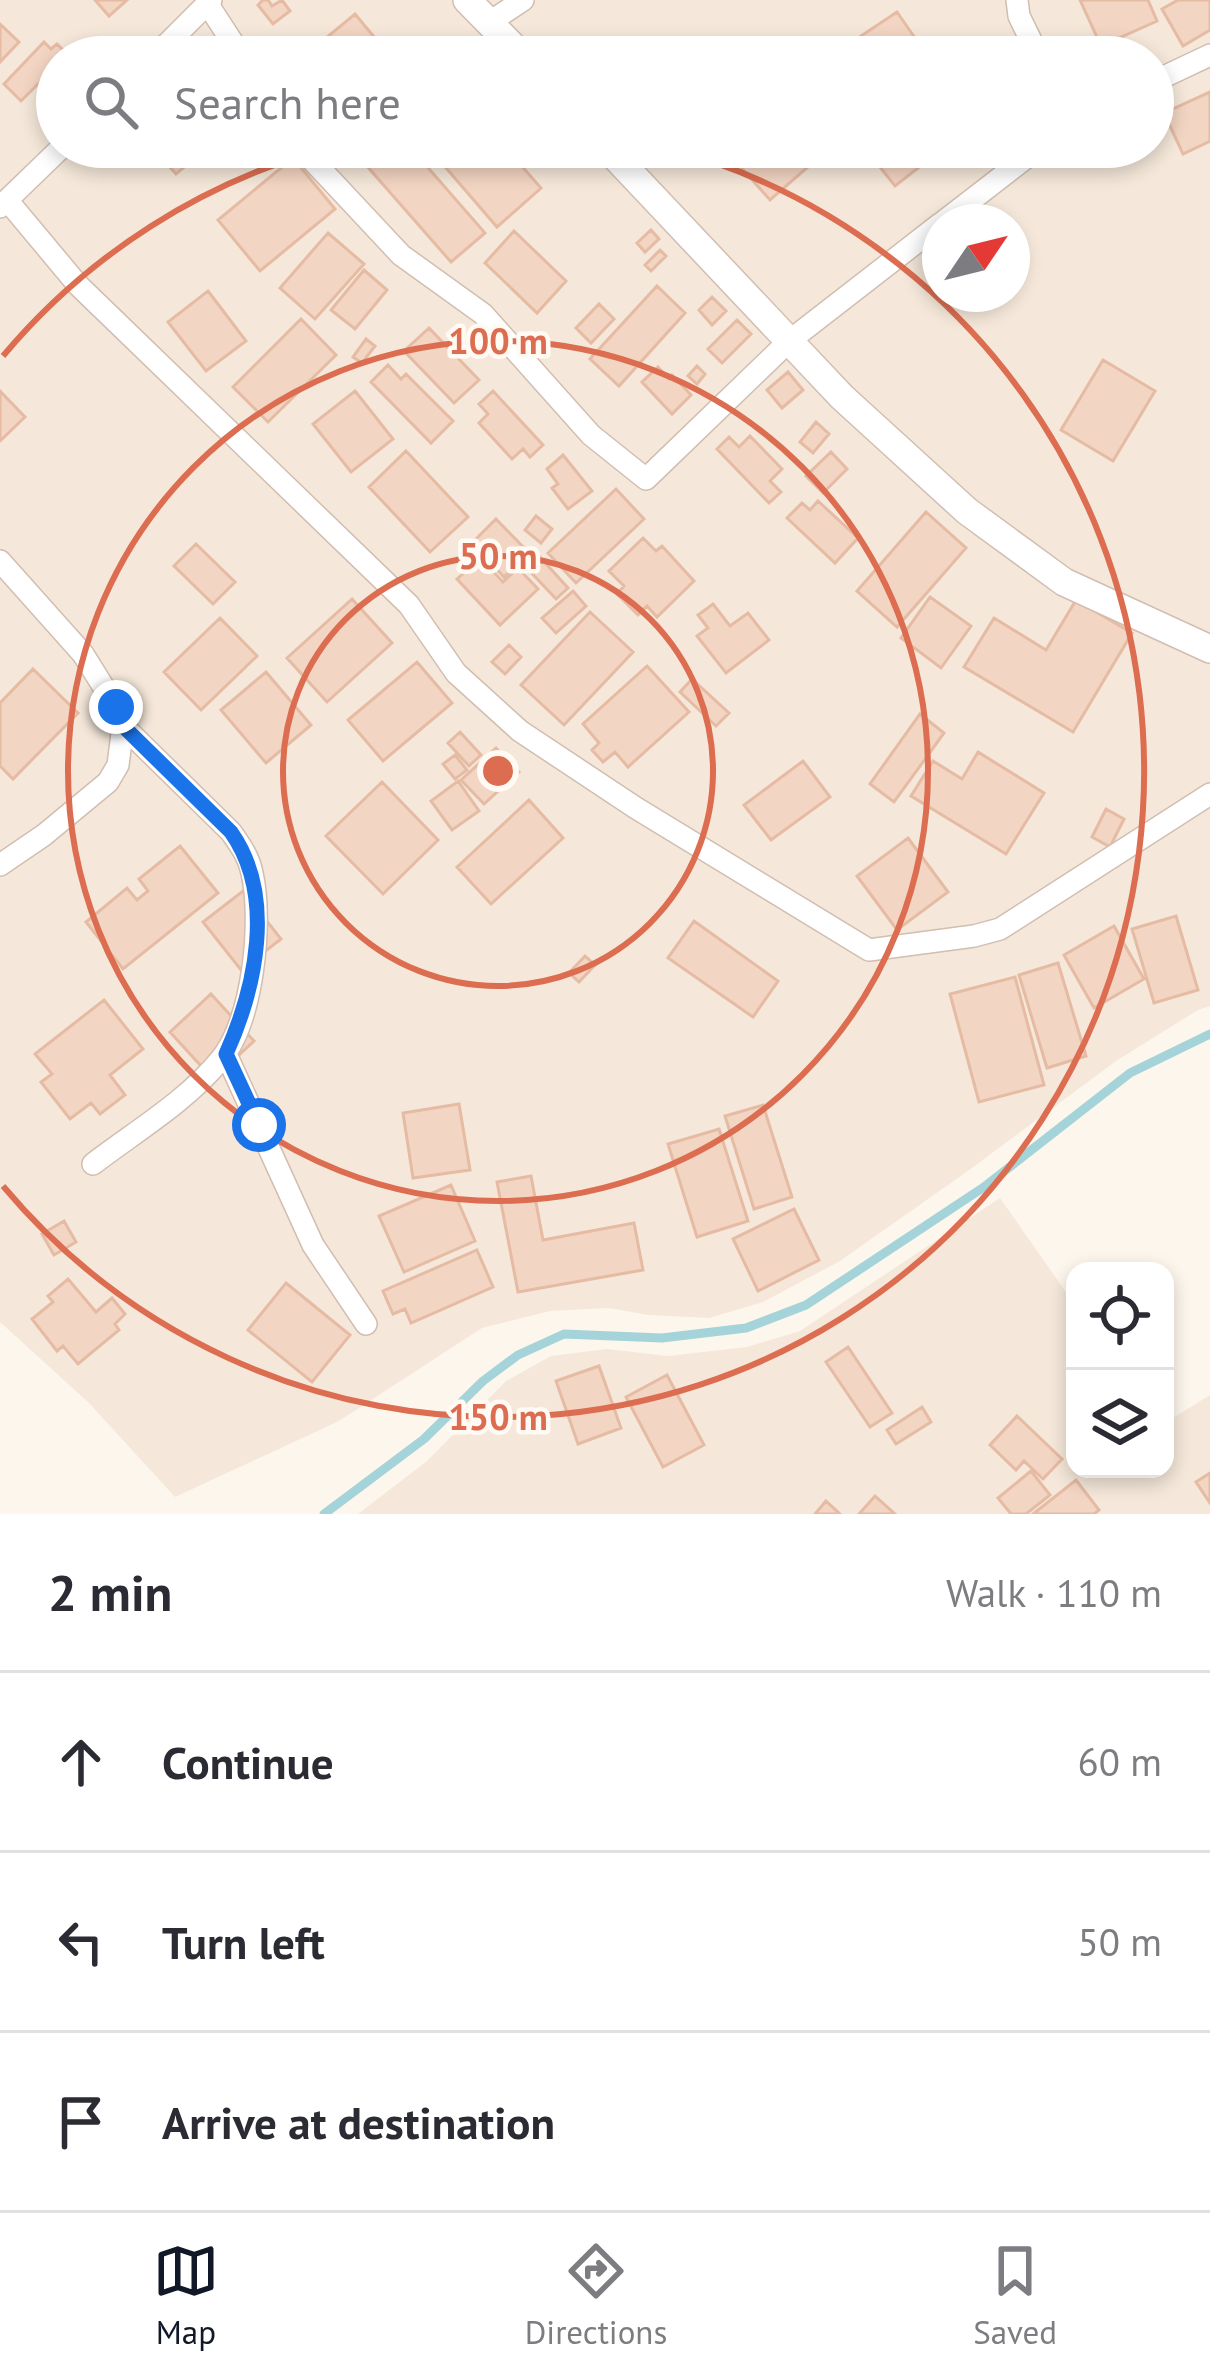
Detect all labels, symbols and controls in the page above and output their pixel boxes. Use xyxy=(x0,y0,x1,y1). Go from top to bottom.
search box xyxy=(36,36,1174,168)
icon: search xyxy=(78,69,144,135)
text: Search here xyxy=(174,73,401,131)
north arrow xyxy=(922,204,1030,312)
text: 100 m xyxy=(448,317,548,364)
text: 50 m xyxy=(459,532,537,579)
route end xyxy=(89,680,143,734)
centre of rings xyxy=(477,750,519,792)
route start xyxy=(232,1098,286,1152)
map controls xyxy=(1066,1262,1174,1478)
button: locate xyxy=(1066,1262,1174,1370)
button: layers xyxy=(1066,1370,1174,1478)
text: 150 m xyxy=(448,1393,548,1440)
text: 2 min xyxy=(48,1559,172,1625)
text: Walk · 110 m xyxy=(946,1567,1162,1618)
icon: ahead xyxy=(48,1729,114,1795)
text: Continue xyxy=(162,1733,334,1791)
text: 60 m xyxy=(1077,1736,1162,1787)
icon: left xyxy=(48,1909,114,1975)
text: Turn left xyxy=(162,1913,325,1971)
text: 50 m xyxy=(1077,1916,1162,1967)
icon: arrive xyxy=(48,2089,114,2155)
text: Arrive at destination xyxy=(162,2093,555,2151)
tab: Map xyxy=(153,2238,219,2353)
tab: Directions xyxy=(525,2238,667,2353)
tab: Saved xyxy=(973,2238,1057,2353)

